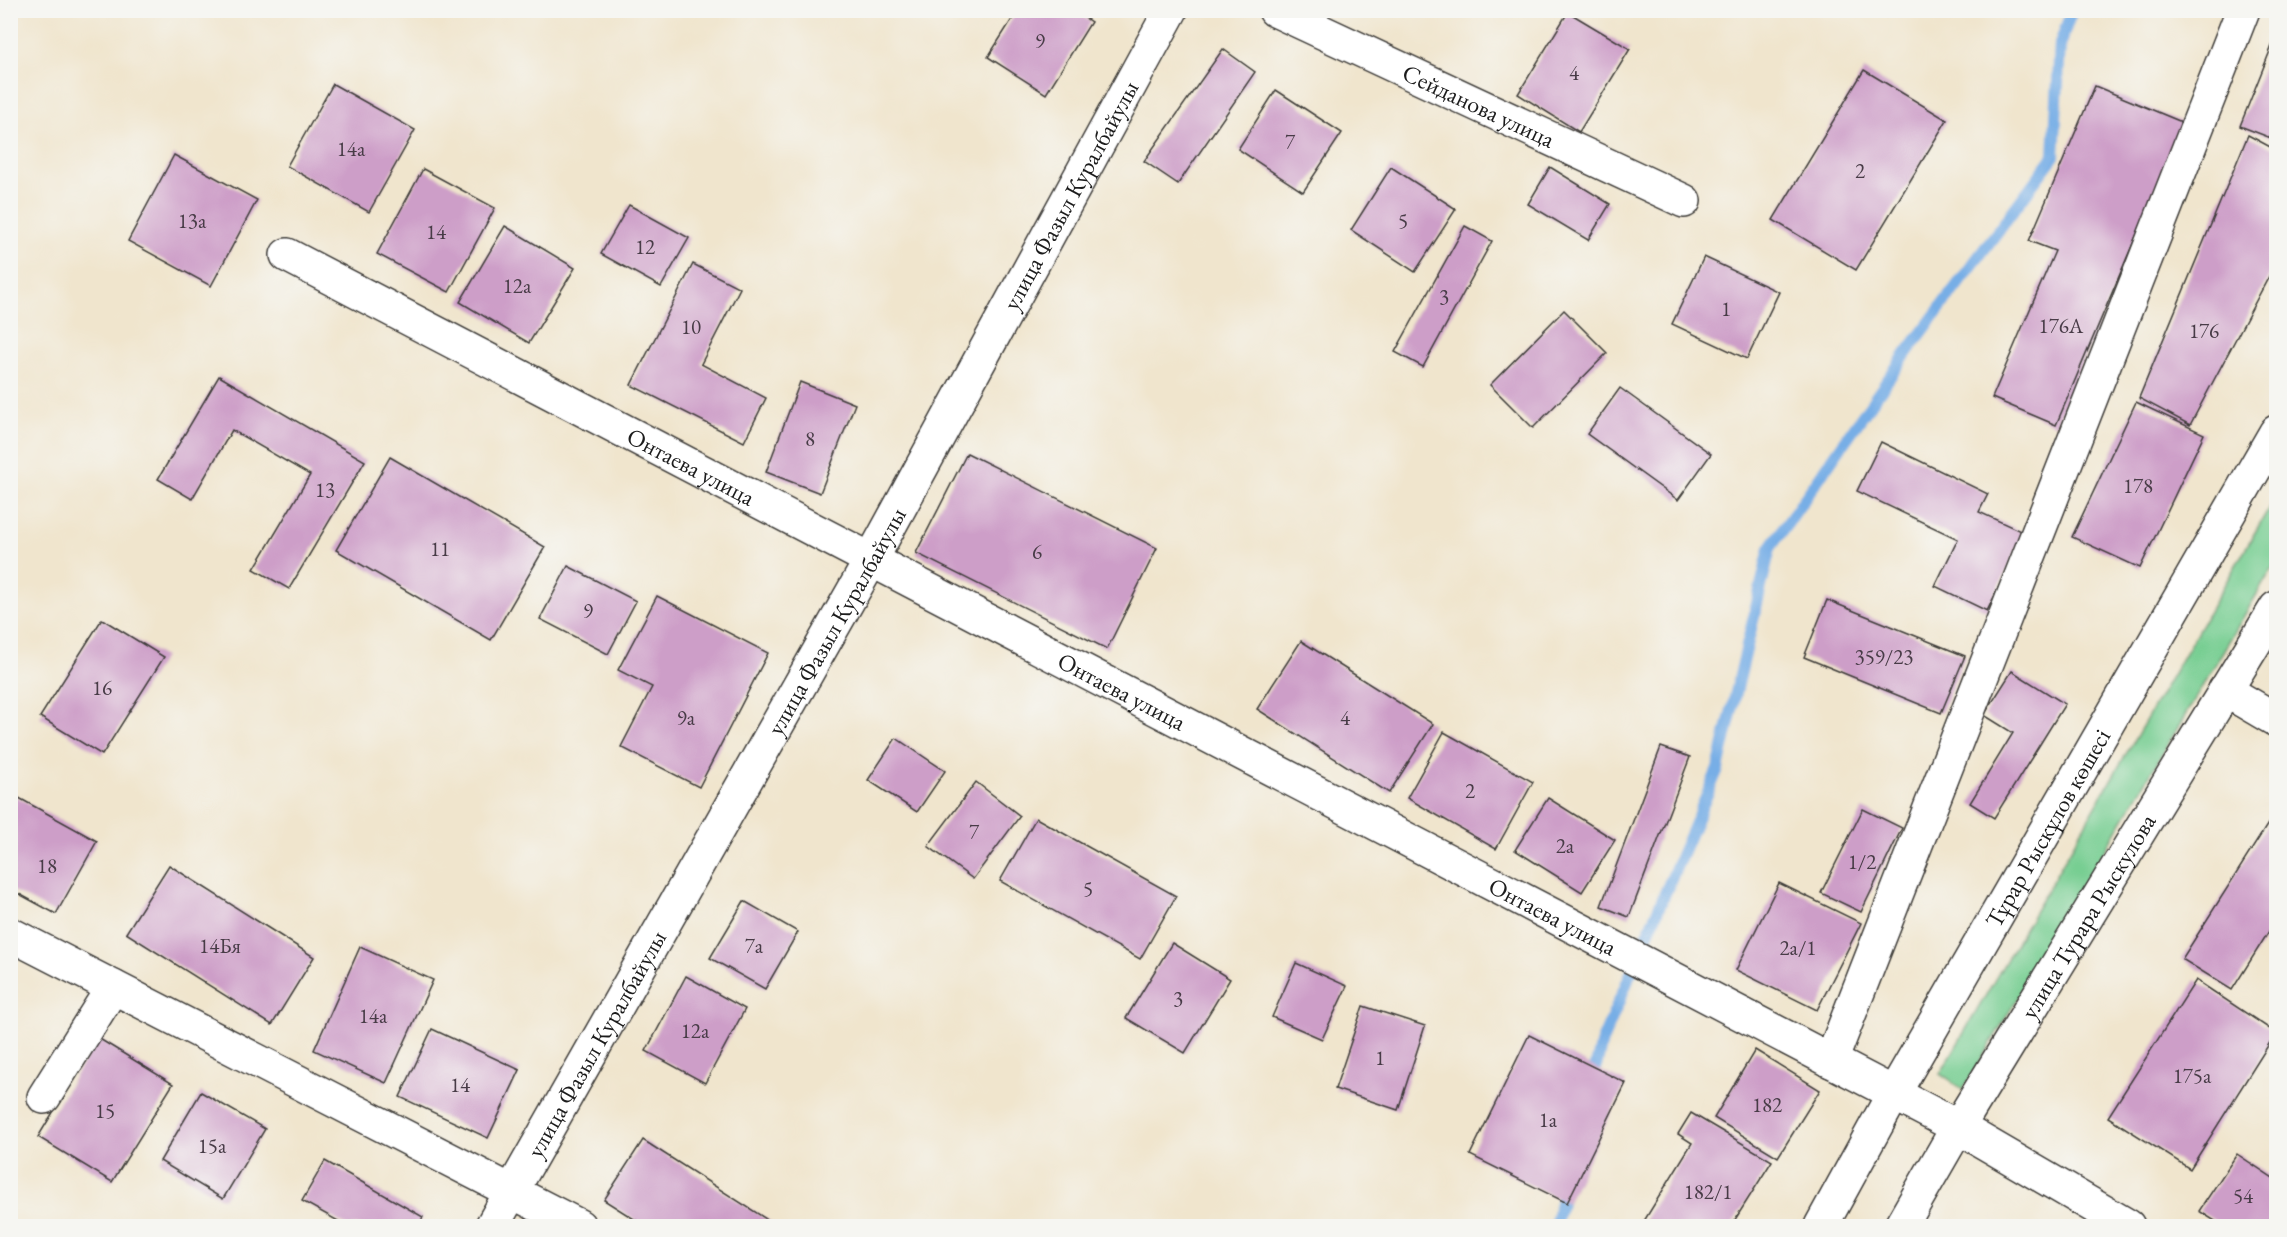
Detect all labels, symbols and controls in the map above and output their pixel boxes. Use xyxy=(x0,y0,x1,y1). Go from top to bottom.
house number: 9 xyxy=(1035,27,1045,54)
street label: Сейданова улица xyxy=(1398,56,1560,154)
house number: 4 xyxy=(1569,59,1580,86)
street label: улица Фазыл Куралбайулы xyxy=(995,75,1145,315)
house number: 7 xyxy=(1285,128,1296,155)
house number: 14а xyxy=(337,135,366,162)
house number: 2 xyxy=(1855,157,1865,184)
house number: 13а xyxy=(178,207,207,234)
house number: 5 xyxy=(1398,207,1408,234)
house number: 14 xyxy=(426,218,447,245)
house number: 12 xyxy=(635,233,655,260)
house number: 12а xyxy=(503,272,532,299)
house number: 3 xyxy=(1439,283,1449,310)
house number: 1 xyxy=(1721,295,1731,322)
house number: 176А xyxy=(2039,312,2084,339)
house number: 10 xyxy=(681,313,701,340)
house number: 176 xyxy=(2189,317,2219,344)
street label: Онтаева улица xyxy=(622,420,761,512)
house number: 8 xyxy=(805,425,815,452)
house number: 178 xyxy=(2123,472,2153,499)
house number: 13 xyxy=(315,476,335,503)
street label: улица Фазыл Куралбайулы xyxy=(759,501,913,740)
house number: 11 xyxy=(430,535,450,562)
house number: 6 xyxy=(1032,538,1042,565)
house number: 9 xyxy=(583,597,593,624)
house number: 359/23 xyxy=(1855,643,1913,670)
street label: Онтаева улица xyxy=(1053,645,1192,737)
house number: 16 xyxy=(92,674,112,701)
house number: 9а xyxy=(677,704,696,731)
house number: 4 xyxy=(1340,704,1351,731)
street label: Тұрар Рыскұлов көшесі xyxy=(1978,723,2117,933)
house number: 2 xyxy=(1465,777,1475,804)
street label: улица Турара Рыскулова xyxy=(2013,807,2162,1024)
house number: 7 xyxy=(969,818,980,845)
house number: 2а xyxy=(1556,832,1575,859)
house number: 1/2 xyxy=(1848,848,1876,875)
house number: 18 xyxy=(37,852,57,879)
street label: Онтаева улица xyxy=(1484,869,1623,962)
house number: 5 xyxy=(1083,875,1093,902)
street label: улица Фазыл Куралбайулы xyxy=(519,924,673,1163)
house number: 14Бя xyxy=(199,932,241,959)
house number: 7а xyxy=(745,932,764,959)
house number: 2a/1 xyxy=(1780,934,1816,961)
house number: 3 xyxy=(1173,985,1183,1012)
house number: 14а xyxy=(359,1002,388,1029)
house number: 12а xyxy=(681,1017,710,1044)
house number: 1 xyxy=(1375,1044,1385,1071)
house number: 175а xyxy=(2173,1062,2212,1089)
house number: 14 xyxy=(450,1071,471,1098)
house number: 182 xyxy=(1752,1091,1782,1118)
house number: 15 xyxy=(95,1097,115,1124)
house number: 1а xyxy=(1539,1106,1558,1133)
house number: 15а xyxy=(198,1132,227,1159)
house number: 182/1 xyxy=(1684,1178,1732,1205)
house number: 54 xyxy=(2233,1182,2254,1209)

